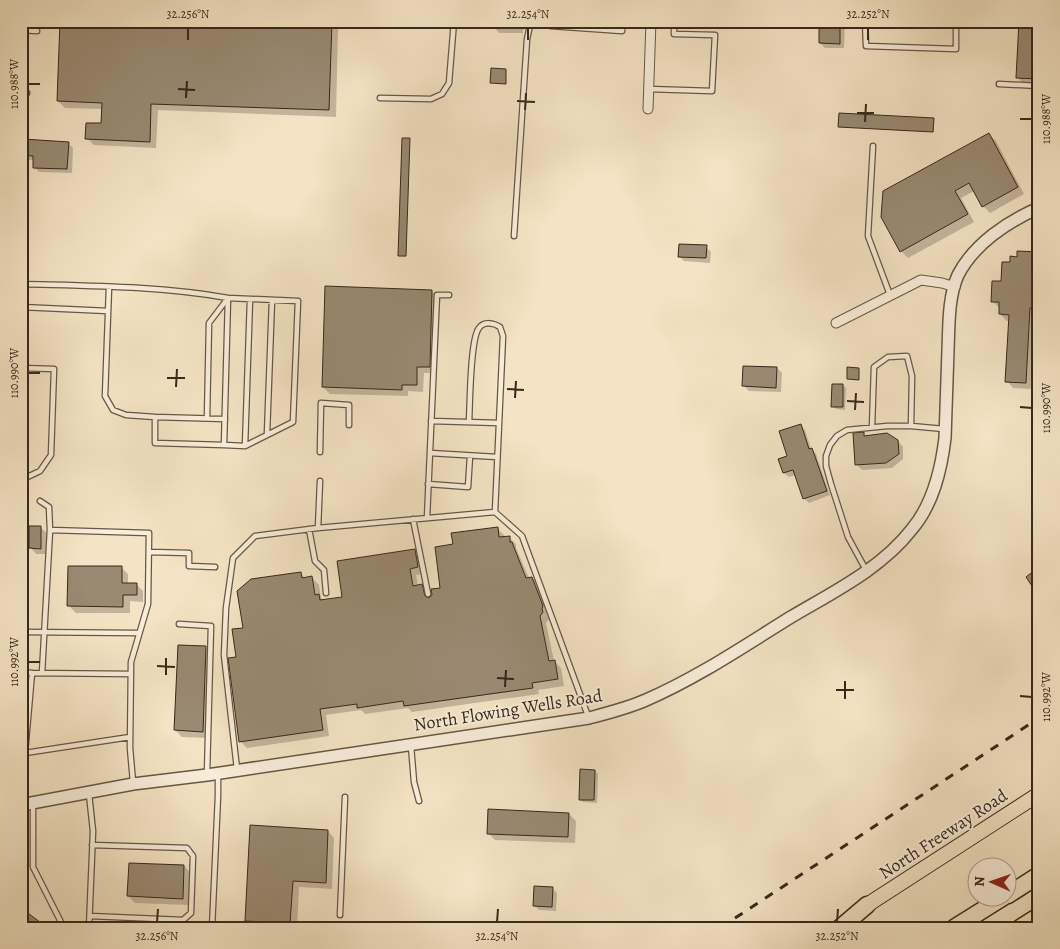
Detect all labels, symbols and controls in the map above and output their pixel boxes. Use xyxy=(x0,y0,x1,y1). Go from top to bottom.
text: 32.256°N xyxy=(166,6,210,22)
text: 32.254°N xyxy=(507,6,550,22)
text: 32.252°N xyxy=(846,6,890,22)
text: 110.988°W xyxy=(6,58,22,109)
text: 110.988°W xyxy=(1038,93,1054,144)
text: 110.990°W xyxy=(6,347,22,398)
text: 110.990°W xyxy=(1038,382,1054,433)
text: 110.992°W xyxy=(6,636,22,687)
text: 110.992°W xyxy=(1038,671,1054,722)
street label: North Flowing Wells Road xyxy=(412,683,604,737)
street label: North Freeway Road xyxy=(875,784,1011,884)
north arrow xyxy=(968,856,1018,906)
text: 32.256°N xyxy=(135,928,179,944)
text: 32.254°N xyxy=(476,928,519,944)
text: 32.252°N xyxy=(815,928,859,944)

